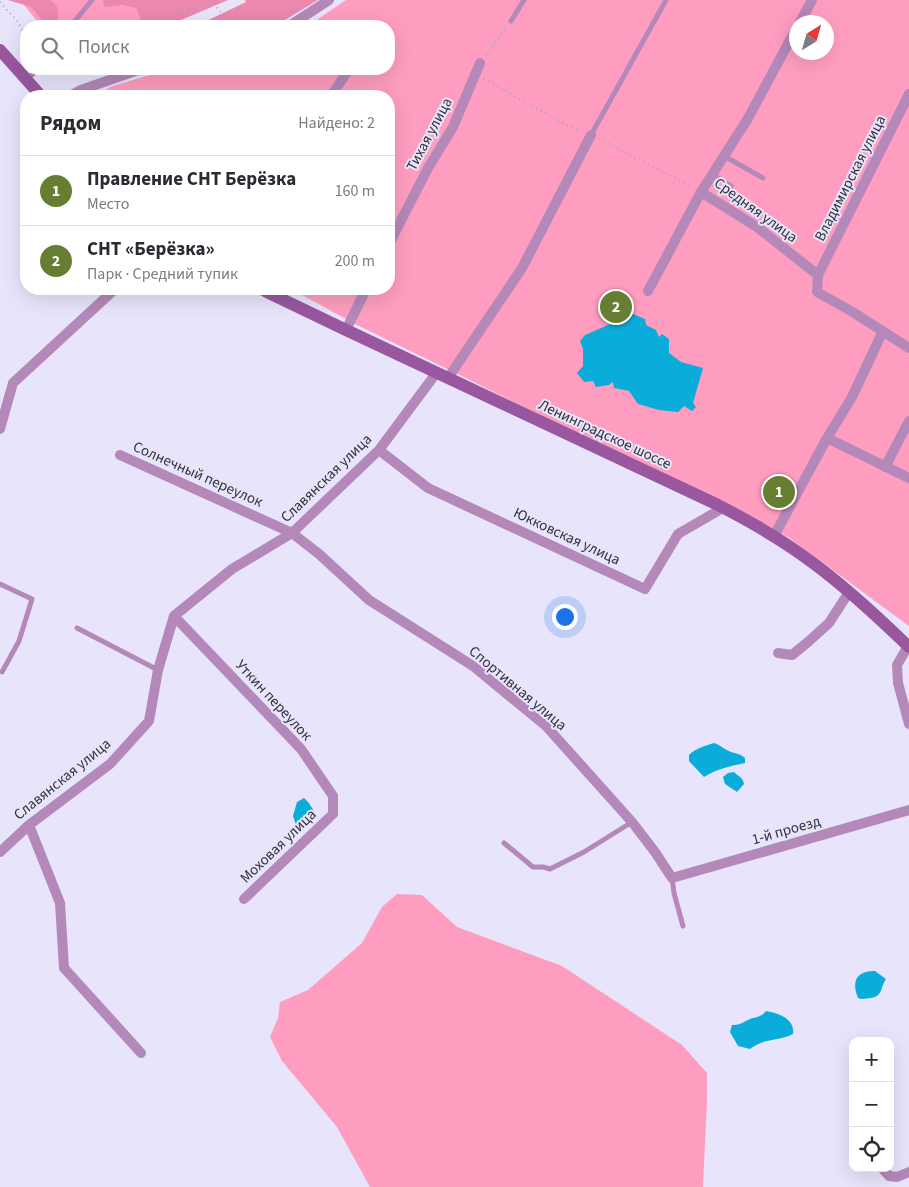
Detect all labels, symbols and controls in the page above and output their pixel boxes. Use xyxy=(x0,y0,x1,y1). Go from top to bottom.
north arrow xyxy=(789,15,834,60)
search box xyxy=(20,20,395,75)
icon: search xyxy=(38,34,66,62)
text: Поиск xyxy=(78,34,129,61)
street label: Тихая улица xyxy=(401,94,457,174)
text: Рядом xyxy=(40,108,101,138)
text: Найдено: 2 xyxy=(298,112,375,134)
street label: Владимирская улица xyxy=(810,112,891,245)
text: Правление СНТ Берёзка xyxy=(87,166,296,193)
street label: Средняя улица xyxy=(710,173,802,248)
text: 1 xyxy=(52,180,60,202)
text: 160 m xyxy=(335,180,375,202)
text: Место xyxy=(87,193,130,215)
text: СНТ «Берёзка» xyxy=(87,236,215,263)
text: 2 xyxy=(52,250,60,272)
text: 200 m xyxy=(335,250,375,272)
text: Парк · Средний тупик xyxy=(87,263,238,285)
pin: 2 xyxy=(600,288,632,326)
street label: Ленинградское шоссе xyxy=(535,394,675,475)
street label: Славянская улица xyxy=(276,429,377,527)
street label: Солнечный переулок xyxy=(129,436,267,513)
pin: 1 xyxy=(763,473,795,511)
street label: Юкковская улица xyxy=(510,502,624,570)
your location xyxy=(552,604,578,630)
street label: Спортивная улица xyxy=(464,641,571,736)
street label: Уткин переулок xyxy=(231,655,317,746)
street label: Славянская улица xyxy=(9,734,115,825)
street label: Моховая улица xyxy=(236,805,321,888)
street label: 1-й проезд xyxy=(749,811,823,850)
map controls xyxy=(849,1037,894,1172)
button: + xyxy=(849,1037,894,1082)
button: − xyxy=(849,1082,894,1127)
button: locate xyxy=(849,1127,894,1172)

